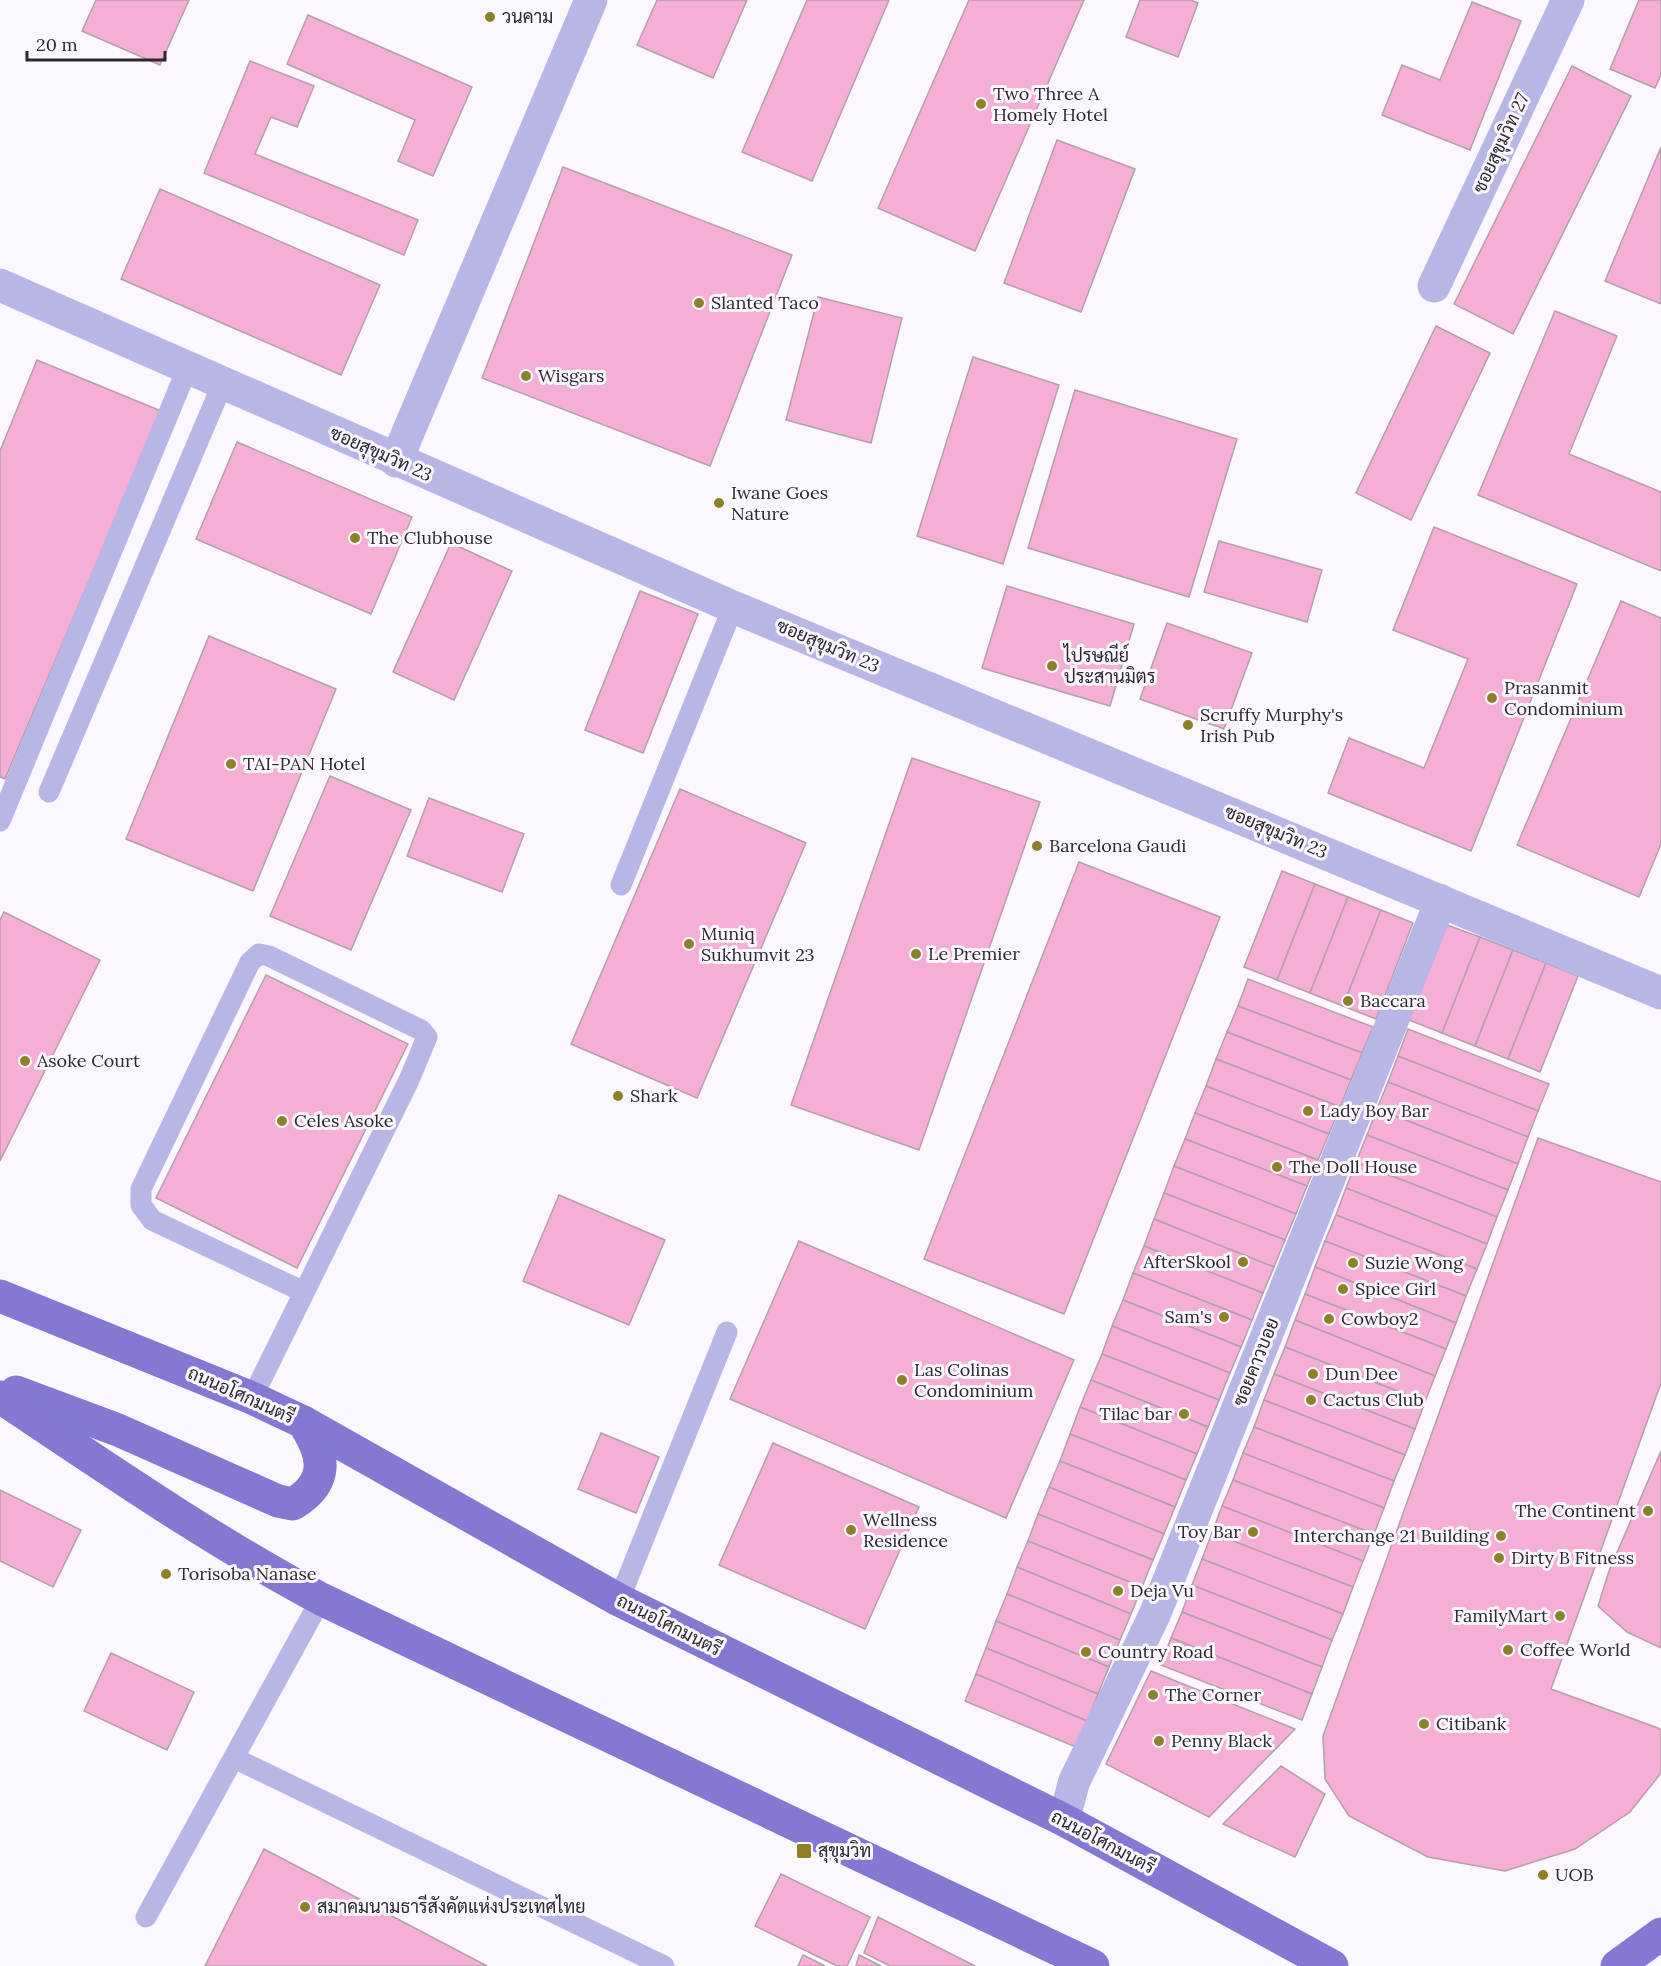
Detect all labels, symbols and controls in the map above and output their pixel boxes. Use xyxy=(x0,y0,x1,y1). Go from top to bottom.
place label: วนคาม xyxy=(502,5,553,28)
marker: วนคาม xyxy=(483,10,497,24)
scale bar xyxy=(27,24,165,62)
text: 20 m xyxy=(36,33,78,56)
place label: Two Three A Homely Hotel xyxy=(993,82,1108,126)
street label: ซอยสุขุมวิท 27 xyxy=(1467,89,1535,197)
marker: Two Three A Homely Hotel xyxy=(974,97,988,111)
place label: Slanted Taco xyxy=(711,291,819,314)
marker: Slanted Taco xyxy=(692,296,706,310)
place label: Wisgars xyxy=(538,364,604,387)
marker: Wisgars xyxy=(519,369,533,383)
street label: ซอยสุขุมวิท 23 xyxy=(326,421,436,487)
place label: Iwane Goes Nature xyxy=(731,481,828,525)
marker: Iwane Goes Nature xyxy=(712,496,726,510)
place label: The Clubhouse xyxy=(367,526,493,549)
marker: The Clubhouse xyxy=(348,531,362,545)
street label: ซอยสุขุมวิท 23 xyxy=(773,614,883,678)
place label: ไปรษณีย์ ประสานมิตร xyxy=(1062,643,1156,688)
marker: ไปรษณีย์ ประสานมิตร xyxy=(1045,659,1059,673)
place label: Prasanmit Condominium xyxy=(1504,676,1623,720)
marker: Prasanmit Condominium xyxy=(1485,691,1499,705)
place label: Scruffy Murphy's Irish Pub xyxy=(1200,703,1343,747)
marker: Scruffy Murphy's Irish Pub xyxy=(1181,718,1195,732)
place label: TAI-PAN Hotel xyxy=(243,752,366,775)
marker: TAI-PAN Hotel xyxy=(224,757,238,771)
street label: ซอยสุขุมวิท 23 xyxy=(1221,800,1331,864)
place label: Barcelona Gaudi xyxy=(1049,834,1186,857)
marker: Barcelona Gaudi xyxy=(1030,839,1044,853)
place label: Muniq Sukhumvit 23 xyxy=(701,922,815,966)
marker: Muniq Sukhumvit 23 xyxy=(682,937,696,951)
place label: Le Premier xyxy=(928,942,1020,965)
marker: Le Premier xyxy=(909,947,923,961)
place label: Baccara xyxy=(1360,989,1426,1012)
marker: Baccara xyxy=(1341,994,1355,1008)
place label: Asoke Court xyxy=(36,1049,140,1072)
marker: Asoke Court xyxy=(18,1054,32,1068)
place label: Shark xyxy=(630,1084,678,1107)
marker: Shark xyxy=(611,1089,625,1103)
place label: Lady Boy Bar xyxy=(1320,1099,1429,1122)
marker: Lady Boy Bar xyxy=(1301,1104,1315,1118)
place label: Celes Asoke xyxy=(294,1109,394,1132)
marker: Celes Asoke xyxy=(275,1114,289,1128)
place label: The Doll House xyxy=(1289,1155,1418,1178)
marker: The Doll House xyxy=(1270,1160,1284,1174)
place label: AfterSkool xyxy=(1142,1250,1231,1273)
place label: Suzie Wong xyxy=(1365,1251,1464,1274)
marker: AfterSkool xyxy=(1236,1255,1250,1269)
marker: Suzie Wong xyxy=(1346,1256,1360,1270)
place label: Spice Girl xyxy=(1355,1277,1436,1300)
marker: Spice Girl xyxy=(1336,1282,1350,1296)
place label: Sam's xyxy=(1165,1305,1212,1328)
place label: Cowboy2 xyxy=(1341,1307,1418,1330)
marker: Sam's xyxy=(1217,1310,1231,1324)
marker: Cowboy2 xyxy=(1322,1312,1336,1326)
street label: ซอยคาวบอย xyxy=(1227,1314,1284,1409)
place label: Las Colinas Condominium xyxy=(914,1358,1033,1402)
street label: ถนนอโศกมนตรี xyxy=(184,1360,299,1428)
place label: Dun Dee xyxy=(1325,1362,1398,1385)
marker: Dun Dee xyxy=(1306,1367,1320,1381)
marker: Las Colinas Condominium xyxy=(895,1373,909,1387)
place label: Cactus Club xyxy=(1323,1388,1424,1411)
marker: Cactus Club xyxy=(1304,1393,1318,1407)
place label: Tilac bar xyxy=(1099,1402,1172,1425)
marker: Tilac bar xyxy=(1177,1407,1191,1421)
place label: The Continent xyxy=(1515,1499,1636,1522)
marker: The Continent xyxy=(1641,1504,1655,1518)
place label: Wellness Residence xyxy=(863,1508,948,1552)
place label: Toy Bar xyxy=(1177,1520,1241,1543)
marker: Wellness Residence xyxy=(844,1523,858,1537)
place label: Interchange 21 Building xyxy=(1294,1524,1490,1547)
marker: Toy Bar xyxy=(1246,1525,1260,1539)
marker: Interchange 21 Building xyxy=(1494,1529,1508,1543)
place label: Dirty B Fitness xyxy=(1511,1546,1634,1569)
marker: Dirty B Fitness xyxy=(1492,1551,1506,1565)
place label: Torisoba Nanase xyxy=(178,1562,317,1585)
marker: Torisoba Nanase xyxy=(159,1567,173,1581)
place label: Deja Vu xyxy=(1130,1579,1194,1602)
marker: Deja Vu xyxy=(1111,1584,1125,1598)
street label: ถนนอโศกมนตรี xyxy=(613,1588,726,1661)
place label: FamilyMart xyxy=(1454,1604,1548,1627)
marker: FamilyMart xyxy=(1553,1609,1567,1623)
place label: Coffee World xyxy=(1520,1638,1631,1661)
place label: Country Road xyxy=(1098,1640,1214,1663)
marker: Coffee World xyxy=(1501,1643,1515,1657)
marker: Country Road xyxy=(1079,1645,1093,1659)
place label: The Corner xyxy=(1165,1683,1261,1706)
marker: The Corner xyxy=(1146,1688,1160,1702)
place label: Citibank xyxy=(1436,1712,1507,1735)
marker: Citibank xyxy=(1417,1717,1431,1731)
place label: Penny Black xyxy=(1171,1729,1272,1752)
marker: Penny Black xyxy=(1152,1734,1166,1748)
street label: ถนนอโศกมนตรี xyxy=(1047,1804,1160,1879)
place label: สุขุมวิท xyxy=(818,1839,871,1863)
marker: สุขุมวิท xyxy=(795,1842,813,1860)
place label: UOB xyxy=(1555,1863,1594,1886)
marker: UOB xyxy=(1536,1868,1550,1882)
place label: สมาคมนามธารีสังคัตแห่งประเทศไทย xyxy=(317,1894,586,1918)
marker: สมาคมนามธารีสังคัตแห่งประเทศไทย xyxy=(298,1900,312,1914)

